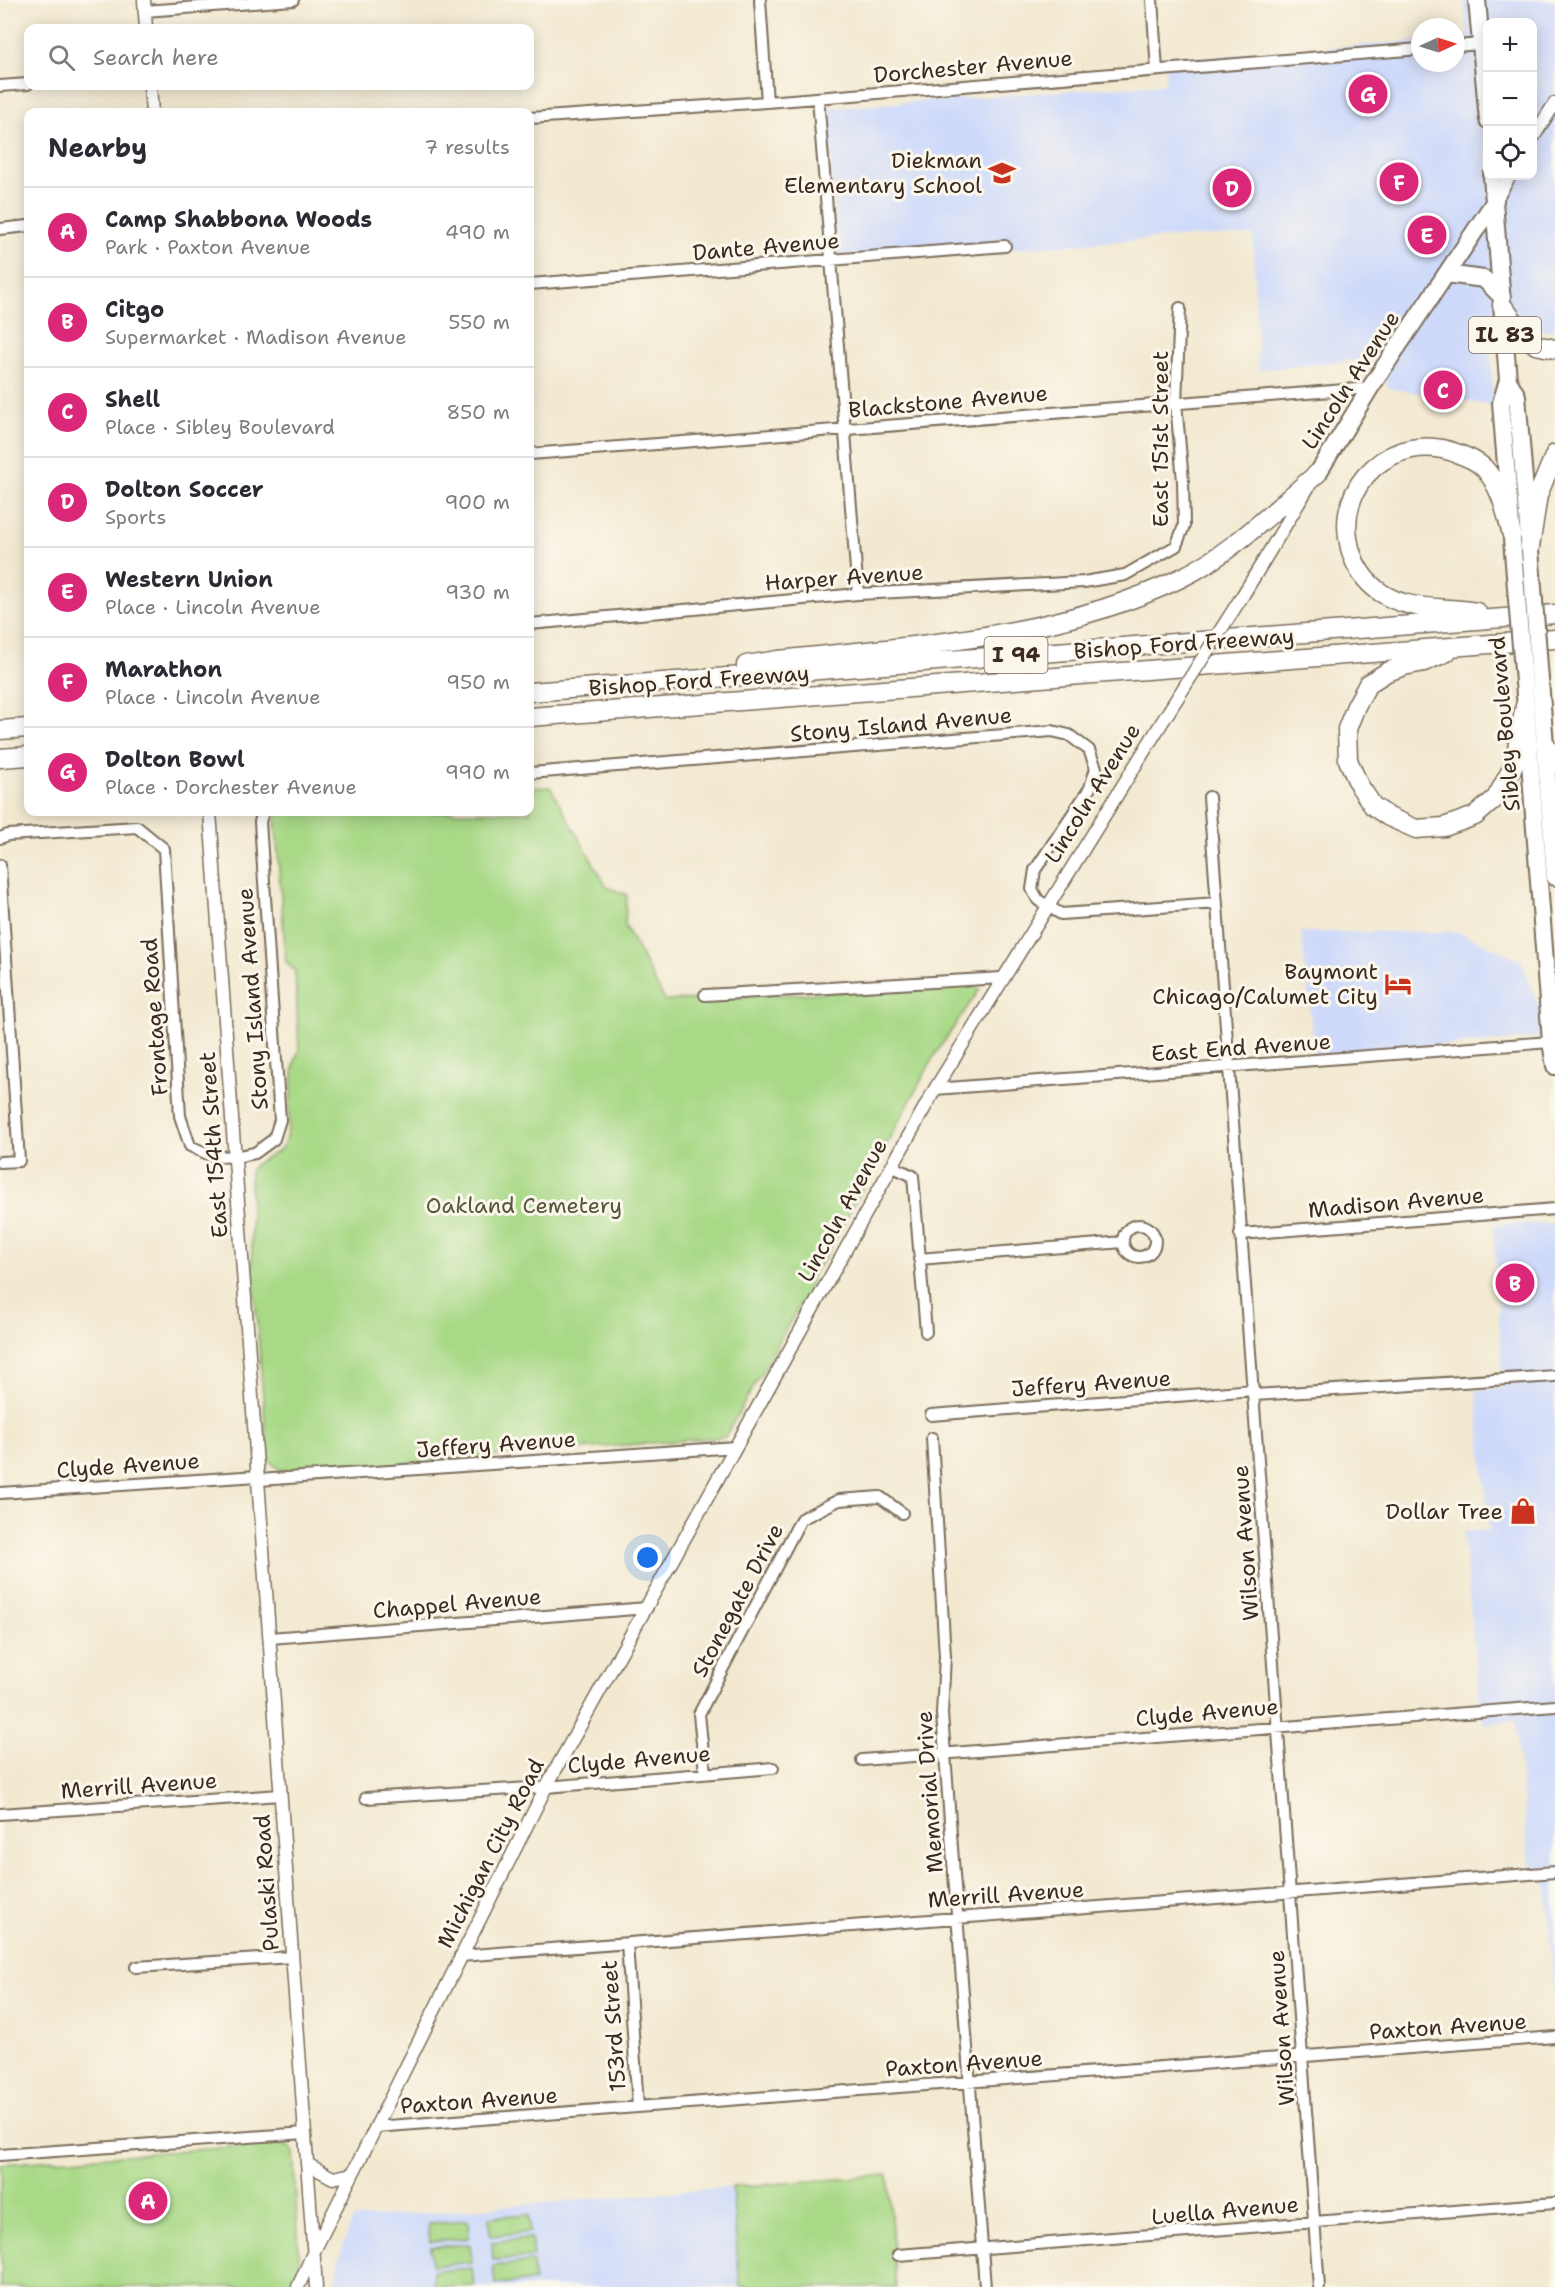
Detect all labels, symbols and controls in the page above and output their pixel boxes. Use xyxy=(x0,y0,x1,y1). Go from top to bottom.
north arrow xyxy=(1411,18,1465,72)
map controls xyxy=(1483,18,1537,180)
button: + xyxy=(1483,18,1537,72)
search box xyxy=(24,24,534,90)
icon: search xyxy=(45,41,78,74)
text: Search here xyxy=(93,43,219,72)
street label: Dorchester Avenue xyxy=(872,43,1074,90)
pin: G xyxy=(1348,72,1388,116)
button: − xyxy=(1483,72,1537,126)
button: locate xyxy=(1483,126,1537,180)
text: Nearby xyxy=(48,130,147,165)
text: 7 results xyxy=(424,134,510,160)
place label: Diekman Elementary School xyxy=(784,146,982,200)
school or university icon: Diekman Elementary School xyxy=(987,158,1017,188)
pin: F xyxy=(1380,160,1418,204)
pin: D xyxy=(1212,166,1252,210)
text: Camp Shabbona Woods xyxy=(105,205,372,234)
pin: E xyxy=(1408,212,1446,258)
text: A xyxy=(60,219,75,245)
text: 490 m xyxy=(445,219,510,245)
street label: Dante Avenue xyxy=(691,226,841,267)
text: Park · Paxton Avenue xyxy=(105,234,311,260)
text: Citgo xyxy=(105,295,164,324)
street label: Lincoln Avenue xyxy=(1295,305,1406,455)
text: B xyxy=(61,309,74,335)
text: 550 m xyxy=(448,309,510,335)
road number: IL 83 xyxy=(1469,317,1541,353)
text: Supermarket · Madison Avenue xyxy=(105,324,407,350)
street label: East 151st Street xyxy=(1146,351,1175,527)
pin: C xyxy=(1424,368,1462,412)
street label: Blackstone Avenue xyxy=(847,378,1049,425)
text: Shell xyxy=(105,385,160,414)
text: C xyxy=(61,399,74,425)
text: 850 m xyxy=(446,399,510,425)
text: Place · Sibley Boulevard xyxy=(105,414,335,440)
text: Dolton Soccer xyxy=(105,475,264,504)
text: D xyxy=(60,489,75,515)
text: 900 m xyxy=(444,489,510,515)
text: Sports xyxy=(105,504,166,530)
street label: Harper Avenue xyxy=(764,557,924,598)
text: Western Union xyxy=(105,565,273,594)
text: E xyxy=(61,579,74,605)
text: 930 m xyxy=(445,579,510,605)
text: Place · Lincoln Avenue xyxy=(105,594,320,620)
street label: Bishop Ford Freeway xyxy=(1073,621,1295,666)
street label: Sibley Boulevard xyxy=(1482,635,1527,813)
road number: I 94 xyxy=(984,637,1048,673)
text: Marathon xyxy=(105,655,222,684)
street label: Bishop Ford Freeway xyxy=(588,658,810,703)
text: F xyxy=(62,669,73,695)
text: 950 m xyxy=(446,669,510,695)
text: Place · Lincoln Avenue xyxy=(105,684,320,710)
street label: Stony Island Avenue xyxy=(789,700,1013,749)
street label: Lincoln Avenue xyxy=(1038,718,1147,869)
text: Dolton Bowl xyxy=(105,745,245,774)
text: G xyxy=(59,759,76,785)
text: 990 m xyxy=(445,759,510,785)
text: Place · Dorchester Avenue xyxy=(105,774,357,800)
street label: Stony Island Avenue xyxy=(230,887,275,1111)
street label: Frontage Road xyxy=(135,937,174,1097)
place label: Baymont Chicago/Calumet City xyxy=(1152,957,1378,1011)
hotel icon: Baymont Chicago/Calumet City xyxy=(1383,969,1413,999)
street label: East End Avenue xyxy=(1150,1027,1332,1068)
street label: East 154th Street xyxy=(193,1051,234,1239)
street label: Lincoln Avenue xyxy=(791,1133,894,1287)
street label: Madison Avenue xyxy=(1307,1180,1485,1225)
park label: Oakland Cemetery xyxy=(426,1191,622,1220)
pin: B xyxy=(1496,1260,1534,1306)
street label: Jeffery Avenue xyxy=(1010,1363,1172,1404)
street label: Jeffery Avenue xyxy=(415,1424,577,1465)
street label: Clyde Avenue xyxy=(56,1446,201,1485)
street label: Wilson Avenue xyxy=(1226,1464,1265,1622)
shop icon: Dollar Tree xyxy=(1508,1496,1538,1526)
place label: Dollar Tree xyxy=(1386,1497,1503,1526)
street label: Stonegate Drive xyxy=(685,1519,790,1682)
your location xyxy=(633,1543,662,1572)
street label: Chappel Avenue xyxy=(372,1582,543,1625)
street label: Clyde Avenue xyxy=(1134,1692,1280,1733)
street label: Memorial Drive xyxy=(909,1710,950,1874)
street label: Clyde Avenue xyxy=(566,1739,712,1780)
street label: Michigan City Road xyxy=(430,1753,551,1953)
street label: Merrill Avenue xyxy=(60,1766,218,1805)
street label: Pulaski Road xyxy=(247,1813,286,1952)
street label: Merrill Avenue xyxy=(927,1875,1085,1914)
street label: Wilson Avenue xyxy=(1262,1949,1301,2107)
street label: 153rd Street xyxy=(594,1959,633,2093)
street label: Paxton Avenue xyxy=(1368,2007,1528,2046)
street label: Paxton Avenue xyxy=(884,2044,1044,2083)
street label: Paxton Avenue xyxy=(399,2081,559,2120)
pin: A xyxy=(128,2178,168,2224)
street label: Luella Avenue xyxy=(1150,2190,1300,2231)

